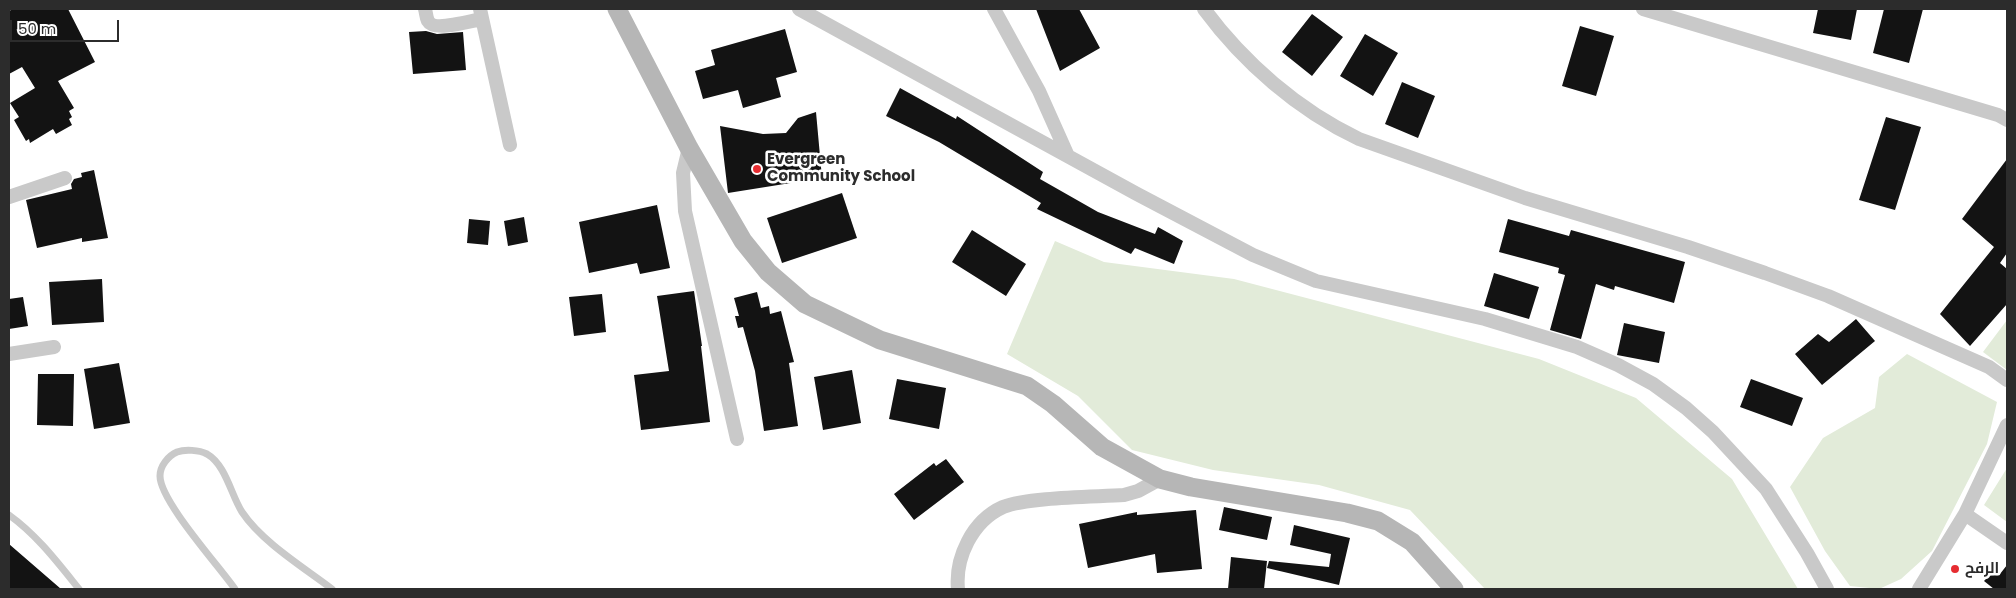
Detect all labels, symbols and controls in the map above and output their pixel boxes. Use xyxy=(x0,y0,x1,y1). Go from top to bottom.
scale bar xyxy=(12,10,121,42)
text: 50 m xyxy=(18,18,56,39)
place label: Evergreen Community School xyxy=(767,151,915,186)
marker: Evergreen Community School xyxy=(751,163,763,175)
place label: الرفح xyxy=(1965,560,1999,578)
marker: الرفح xyxy=(1949,563,1961,575)

